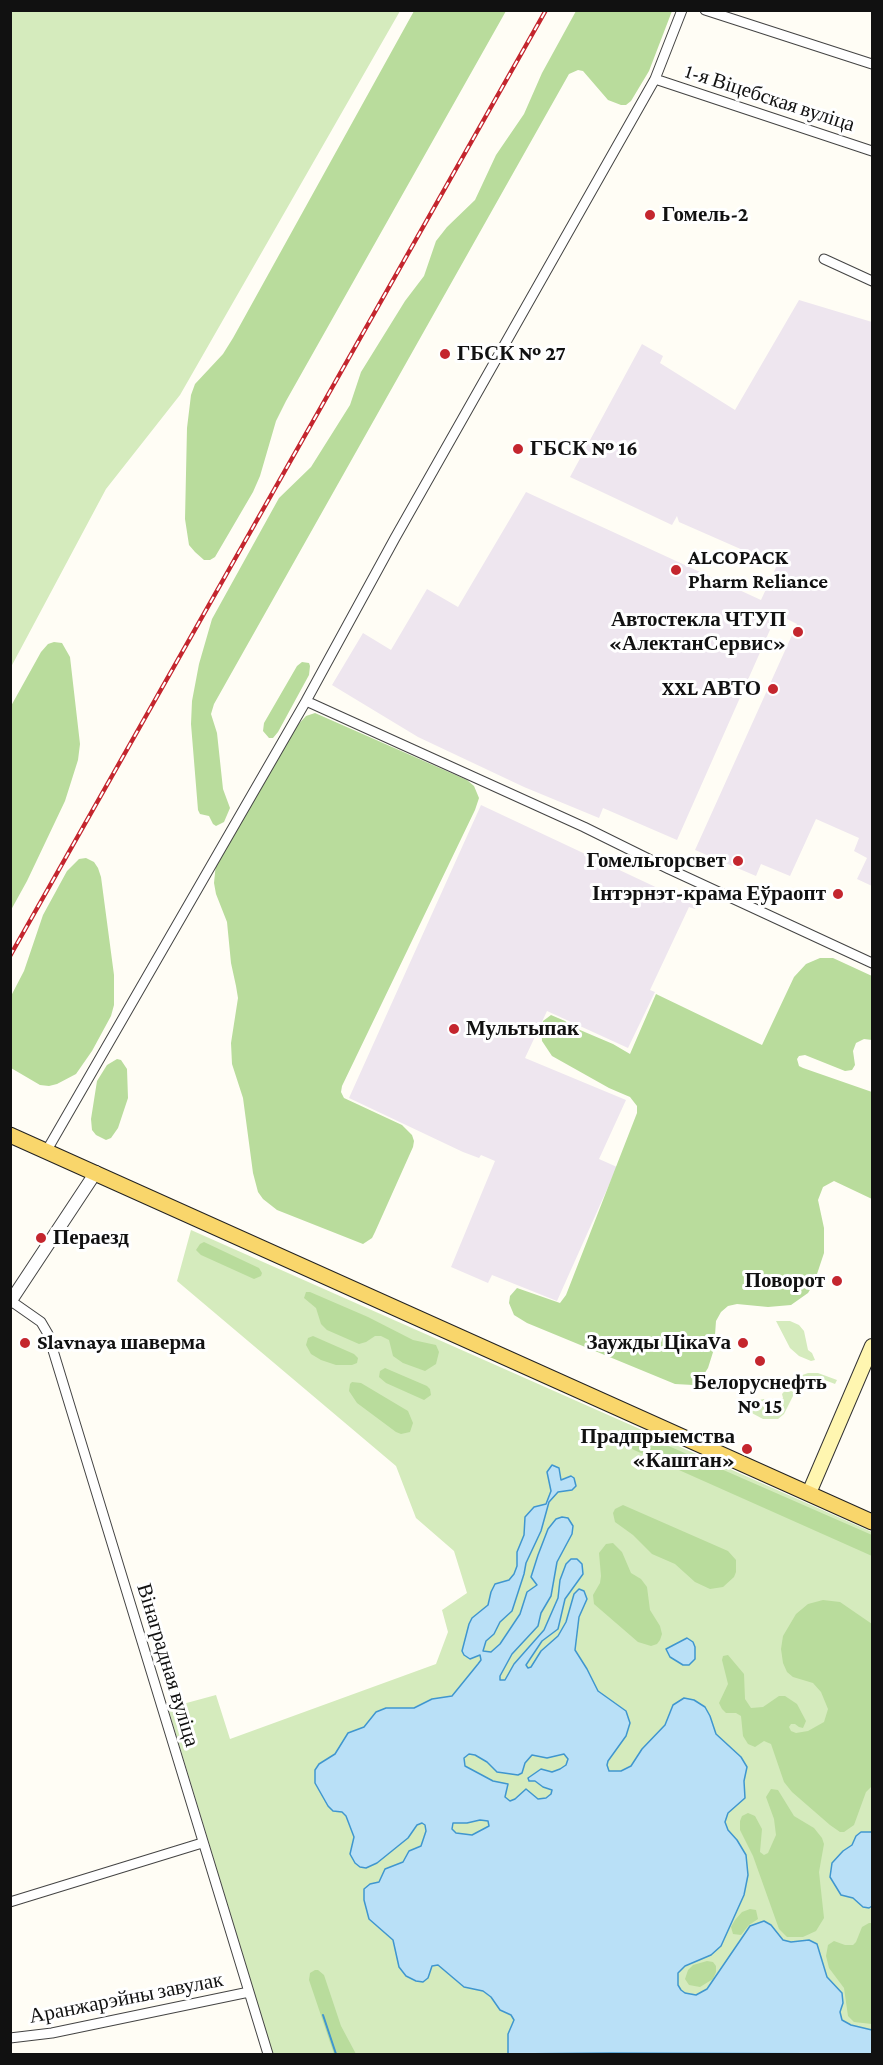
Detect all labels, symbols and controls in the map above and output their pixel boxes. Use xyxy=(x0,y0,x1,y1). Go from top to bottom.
street label: 1-я Віцебская вуліца xyxy=(682,59,858,137)
place label: Гомель-2 xyxy=(662,202,749,228)
marker: Гомель-2 xyxy=(643,208,657,222)
place label: ГБСК № 27 xyxy=(457,341,566,367)
marker: ГБСК № 27 xyxy=(438,347,452,361)
place label: ГБСК № 16 xyxy=(530,436,638,462)
marker: ГБСК № 16 xyxy=(511,442,525,456)
place label: ALCOPACK Pharm Reliance xyxy=(688,545,828,595)
marker: ALCOPACK Pharm Reliance xyxy=(669,563,683,577)
place label: Автостекла ЧТУП «АлектанСервис» xyxy=(609,607,786,657)
marker: Автостекла ЧТУП «АлектанСервис» xyxy=(791,625,805,639)
place label: XXL АВТО xyxy=(662,676,761,702)
marker: XXL АВТО xyxy=(766,682,780,696)
place label: Гомельгорсвет xyxy=(586,848,726,874)
marker: Гомельгорсвет xyxy=(731,854,745,868)
place label: Інтэрнэт-крама Еўраопт xyxy=(592,881,826,907)
marker: Інтэрнэт-крама Еўраопт xyxy=(831,887,845,901)
place label: Мультыпак xyxy=(466,1016,579,1042)
marker: Мультыпак xyxy=(447,1022,461,1036)
place label: Пераезд xyxy=(53,1225,129,1251)
marker: Пераезд xyxy=(34,1231,48,1245)
place label: Поворот xyxy=(745,1268,825,1294)
marker: Поворот xyxy=(830,1274,844,1288)
place label: Slavnaya шаверма xyxy=(37,1330,205,1356)
place label: Заужды ЦікаVа xyxy=(586,1330,731,1356)
marker: Slavnaya шаверма xyxy=(18,1336,32,1350)
marker: Заужды ЦікаVа xyxy=(736,1336,750,1350)
marker: Белоруснефть № 15 xyxy=(753,1354,767,1368)
place label: Белоруснефть № 15 xyxy=(693,1370,827,1420)
place label: Прадпрыемства «Каштан» xyxy=(581,1424,735,1474)
marker: Прадпрыемства «Каштан» xyxy=(740,1442,754,1456)
street label: Вінаградная вуліца xyxy=(131,1580,205,1750)
street label: Аранжарэйны завулак xyxy=(27,1967,225,2029)

